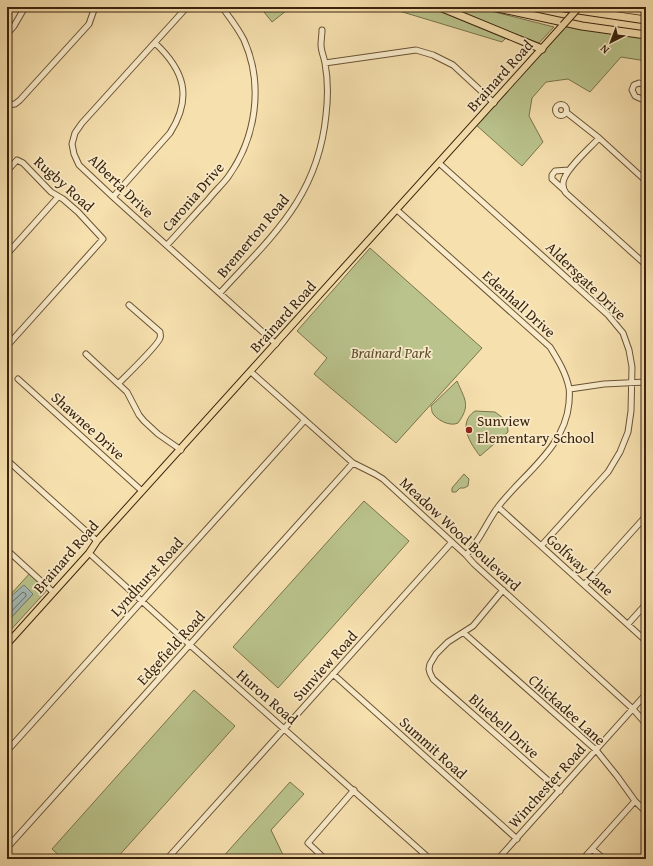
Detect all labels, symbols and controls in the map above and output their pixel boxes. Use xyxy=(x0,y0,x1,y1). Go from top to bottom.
north arrow xyxy=(591,22,631,62)
street label: Brainard Road xyxy=(462,35,538,116)
text: N xyxy=(596,41,612,58)
street label: Alberta Drive xyxy=(84,149,159,222)
street label: Rugby Road xyxy=(30,151,99,216)
street label: Caronia Drive xyxy=(157,158,229,236)
street label: Bremerton Road xyxy=(211,189,294,282)
street label: Aldersgate Drive xyxy=(542,237,631,324)
street label: Edenhall Drive xyxy=(478,265,561,342)
street label: Brainard Road xyxy=(245,276,321,357)
park label: Brainard Park xyxy=(350,342,431,363)
street label: Shawnee Drive xyxy=(47,387,130,464)
place label: Sunview Elementary School xyxy=(477,410,595,448)
marker: Sunview Elementary School xyxy=(464,425,474,435)
street label: Meadow Wood Boulevard xyxy=(395,472,525,595)
street label: Brainard Road xyxy=(28,516,103,598)
street label: Golfway Lane xyxy=(542,529,618,600)
street label: Lyndhurst Road xyxy=(105,533,188,621)
street label: Edgefield Road xyxy=(132,606,210,689)
street label: Sunview Road xyxy=(287,626,362,705)
street label: Huron Road xyxy=(232,664,302,729)
street label: Chickadee Lane xyxy=(524,669,610,750)
street label: Bluebell Drive xyxy=(465,688,544,763)
street label: Summit Road xyxy=(395,712,472,784)
street label: Winchester Road xyxy=(503,739,590,832)

